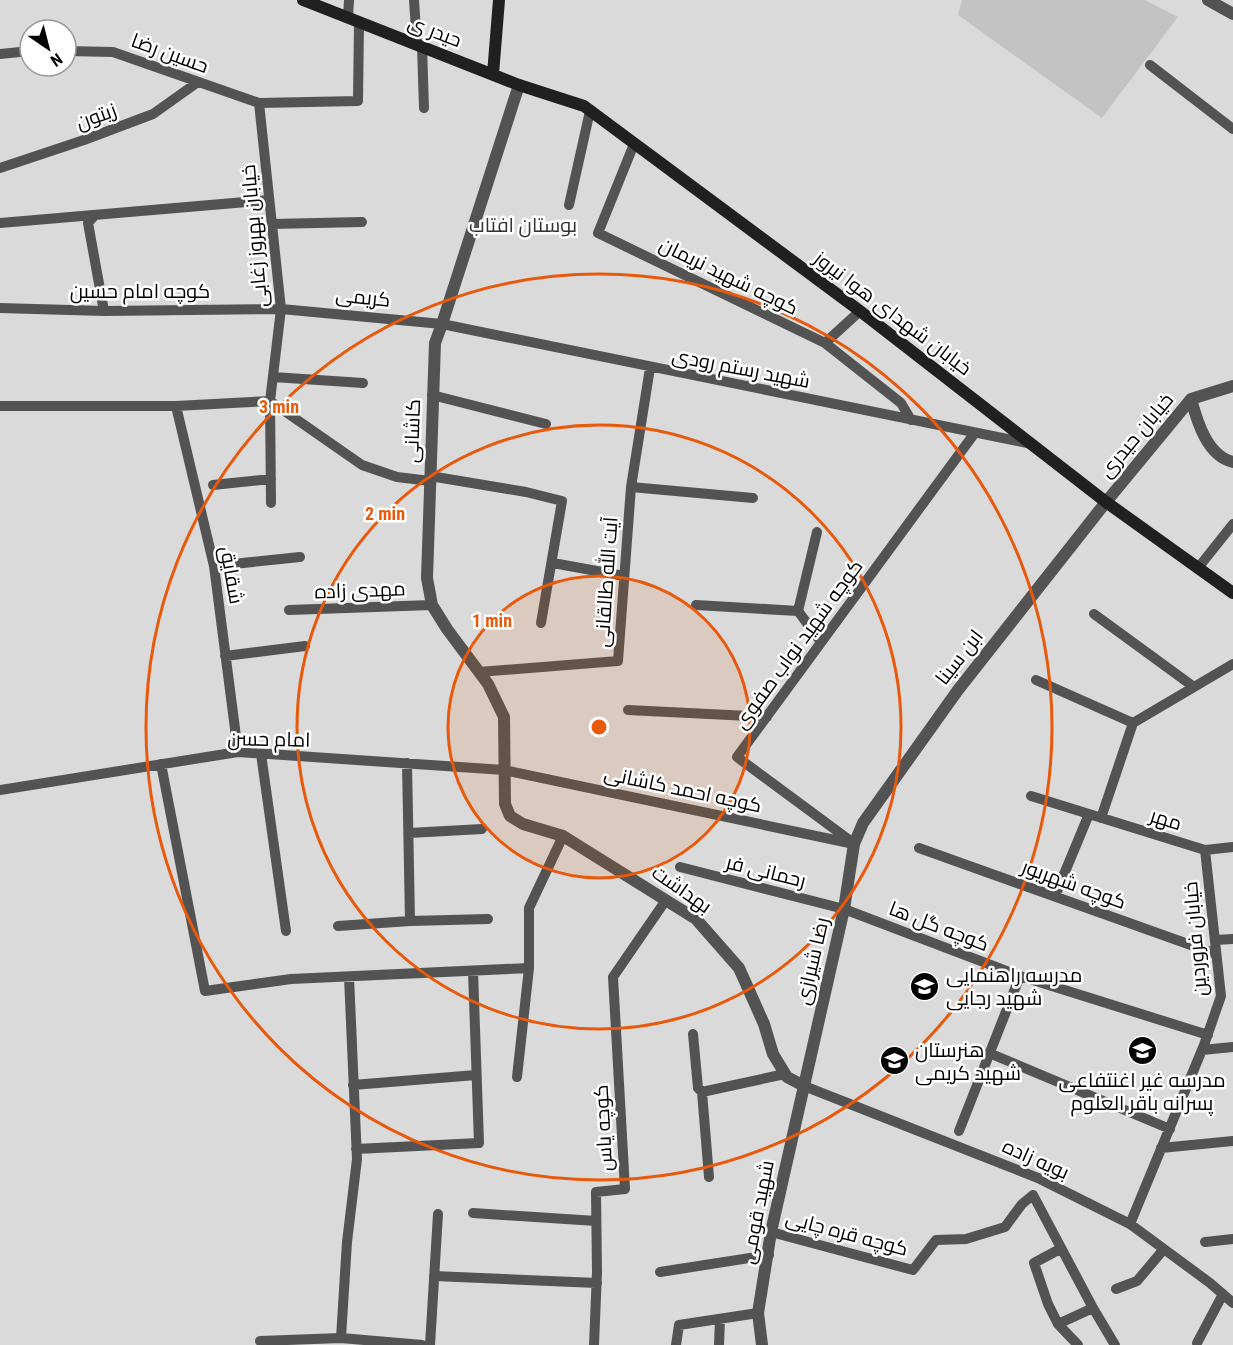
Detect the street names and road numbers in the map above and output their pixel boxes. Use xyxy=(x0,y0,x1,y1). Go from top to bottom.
street label: حیدر ی xyxy=(404,10,465,53)
street label: حسین رضا xyxy=(128,28,212,79)
street label: زیتون xyxy=(72,98,120,135)
street label: خیابان بهروز زغابی xyxy=(236,163,273,308)
street label: کوچه شهید نریمان xyxy=(655,232,802,321)
street label: خیابان شهدای هوا نیروز xyxy=(808,245,977,381)
street label: کوچه امام حسین xyxy=(70,279,210,305)
street label: کریمی xyxy=(334,282,392,313)
street label: شهید رستم رودی xyxy=(670,343,812,395)
street label: خیابان حیدری xyxy=(1094,388,1179,483)
street label: کاشانی xyxy=(399,399,426,463)
street label: آیت الله طالقانی xyxy=(588,515,624,648)
street label: شقایق xyxy=(214,544,249,606)
street label: کوچه شهید نواب صفوی xyxy=(728,555,868,734)
street label: مهدی زاده xyxy=(314,576,406,605)
street label: ابن سینا xyxy=(930,625,989,690)
street label: امام حسن xyxy=(227,726,311,754)
street label: کوچه احمد کاشانی xyxy=(602,761,764,818)
street label: مهر xyxy=(1146,803,1185,836)
street label: رحمانی فر xyxy=(722,849,808,893)
street label: کوچه شهریور xyxy=(1017,854,1129,915)
street label: بهداشت xyxy=(647,860,717,919)
street label: خیابان فروردین xyxy=(1178,880,1213,997)
street label: کوچه گل ها xyxy=(885,896,992,957)
street label: رضا شیرازی xyxy=(790,915,835,1007)
street label: کوچه یاس xyxy=(589,1084,618,1172)
street label: بویه زاده xyxy=(999,1134,1073,1184)
street label: شهید قومی xyxy=(735,1158,780,1266)
street label: کوچه قره چایی xyxy=(783,1205,911,1262)

